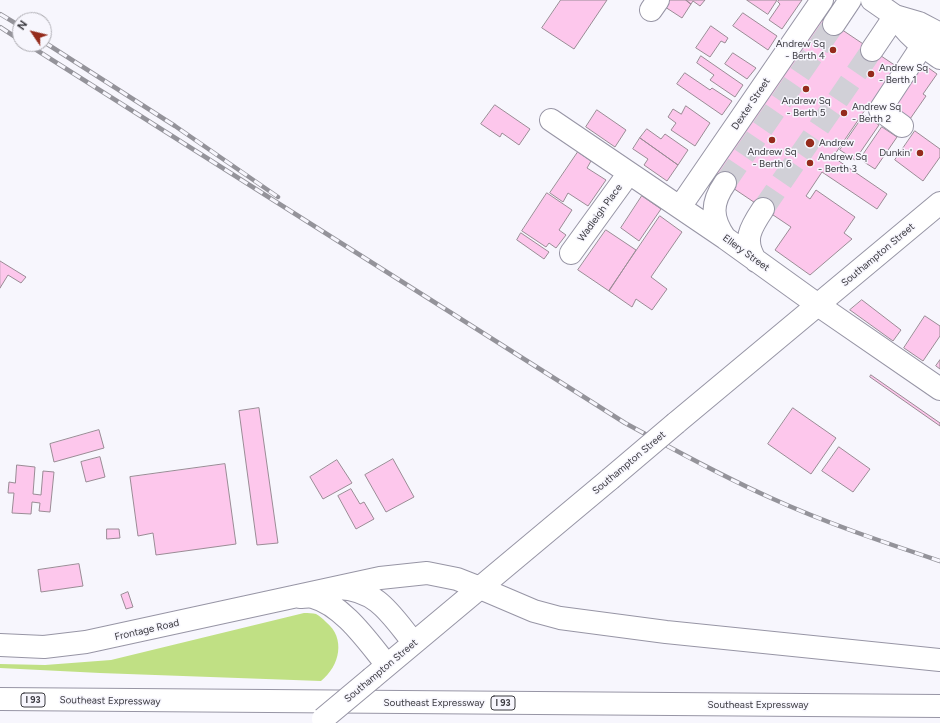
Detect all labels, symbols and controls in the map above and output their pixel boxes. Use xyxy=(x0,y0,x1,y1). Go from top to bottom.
north arrow xyxy=(12,12,52,52)
text: N xyxy=(15,18,30,33)
place label: Andrew Sq - Berth 4 xyxy=(776,38,825,62)
marker: Andrew Sq - Berth 4 xyxy=(828,45,838,55)
place label: Andrew Sq - Berth 1 xyxy=(879,62,928,86)
marker: Andrew Sq - Berth 1 xyxy=(866,69,876,79)
street label: Dexter Street xyxy=(729,76,773,132)
marker: Andrew Sq - Berth 5 xyxy=(801,84,811,94)
place label: Andrew Sq - Berth 5 xyxy=(781,95,831,118)
place label: Andrew Sq - Berth 2 xyxy=(852,101,901,124)
marker: Andrew Sq - Berth 2 xyxy=(839,108,849,118)
marker: Andrew Sq - Berth 6 xyxy=(767,135,777,145)
marker: Andrew xyxy=(804,137,816,149)
place label: Andrew xyxy=(819,137,854,149)
place label: Andrew Sq - Berth 6 xyxy=(747,146,797,170)
place label: Dunkin' xyxy=(879,147,912,159)
marker: Dunkin' xyxy=(915,148,925,158)
place label: Andrew Sq - Berth 3 xyxy=(818,151,867,174)
marker: Andrew Sq - Berth 3 xyxy=(805,158,815,168)
street label: Wadleigh Place xyxy=(575,182,625,244)
street label: Southampton Street xyxy=(839,221,917,289)
street label: Ellery Street xyxy=(720,232,772,274)
street label: Southampton Street xyxy=(590,429,668,497)
street label: Frontage Road xyxy=(114,617,180,643)
street label: Southampton Street xyxy=(342,637,420,705)
road number: I 93 xyxy=(21,693,45,707)
street label: Southeast Expressway xyxy=(59,694,161,708)
road number: I 93 xyxy=(491,696,515,710)
street label: Southeast Expressway xyxy=(383,697,485,709)
street label: Southeast Expressway xyxy=(707,699,809,711)

